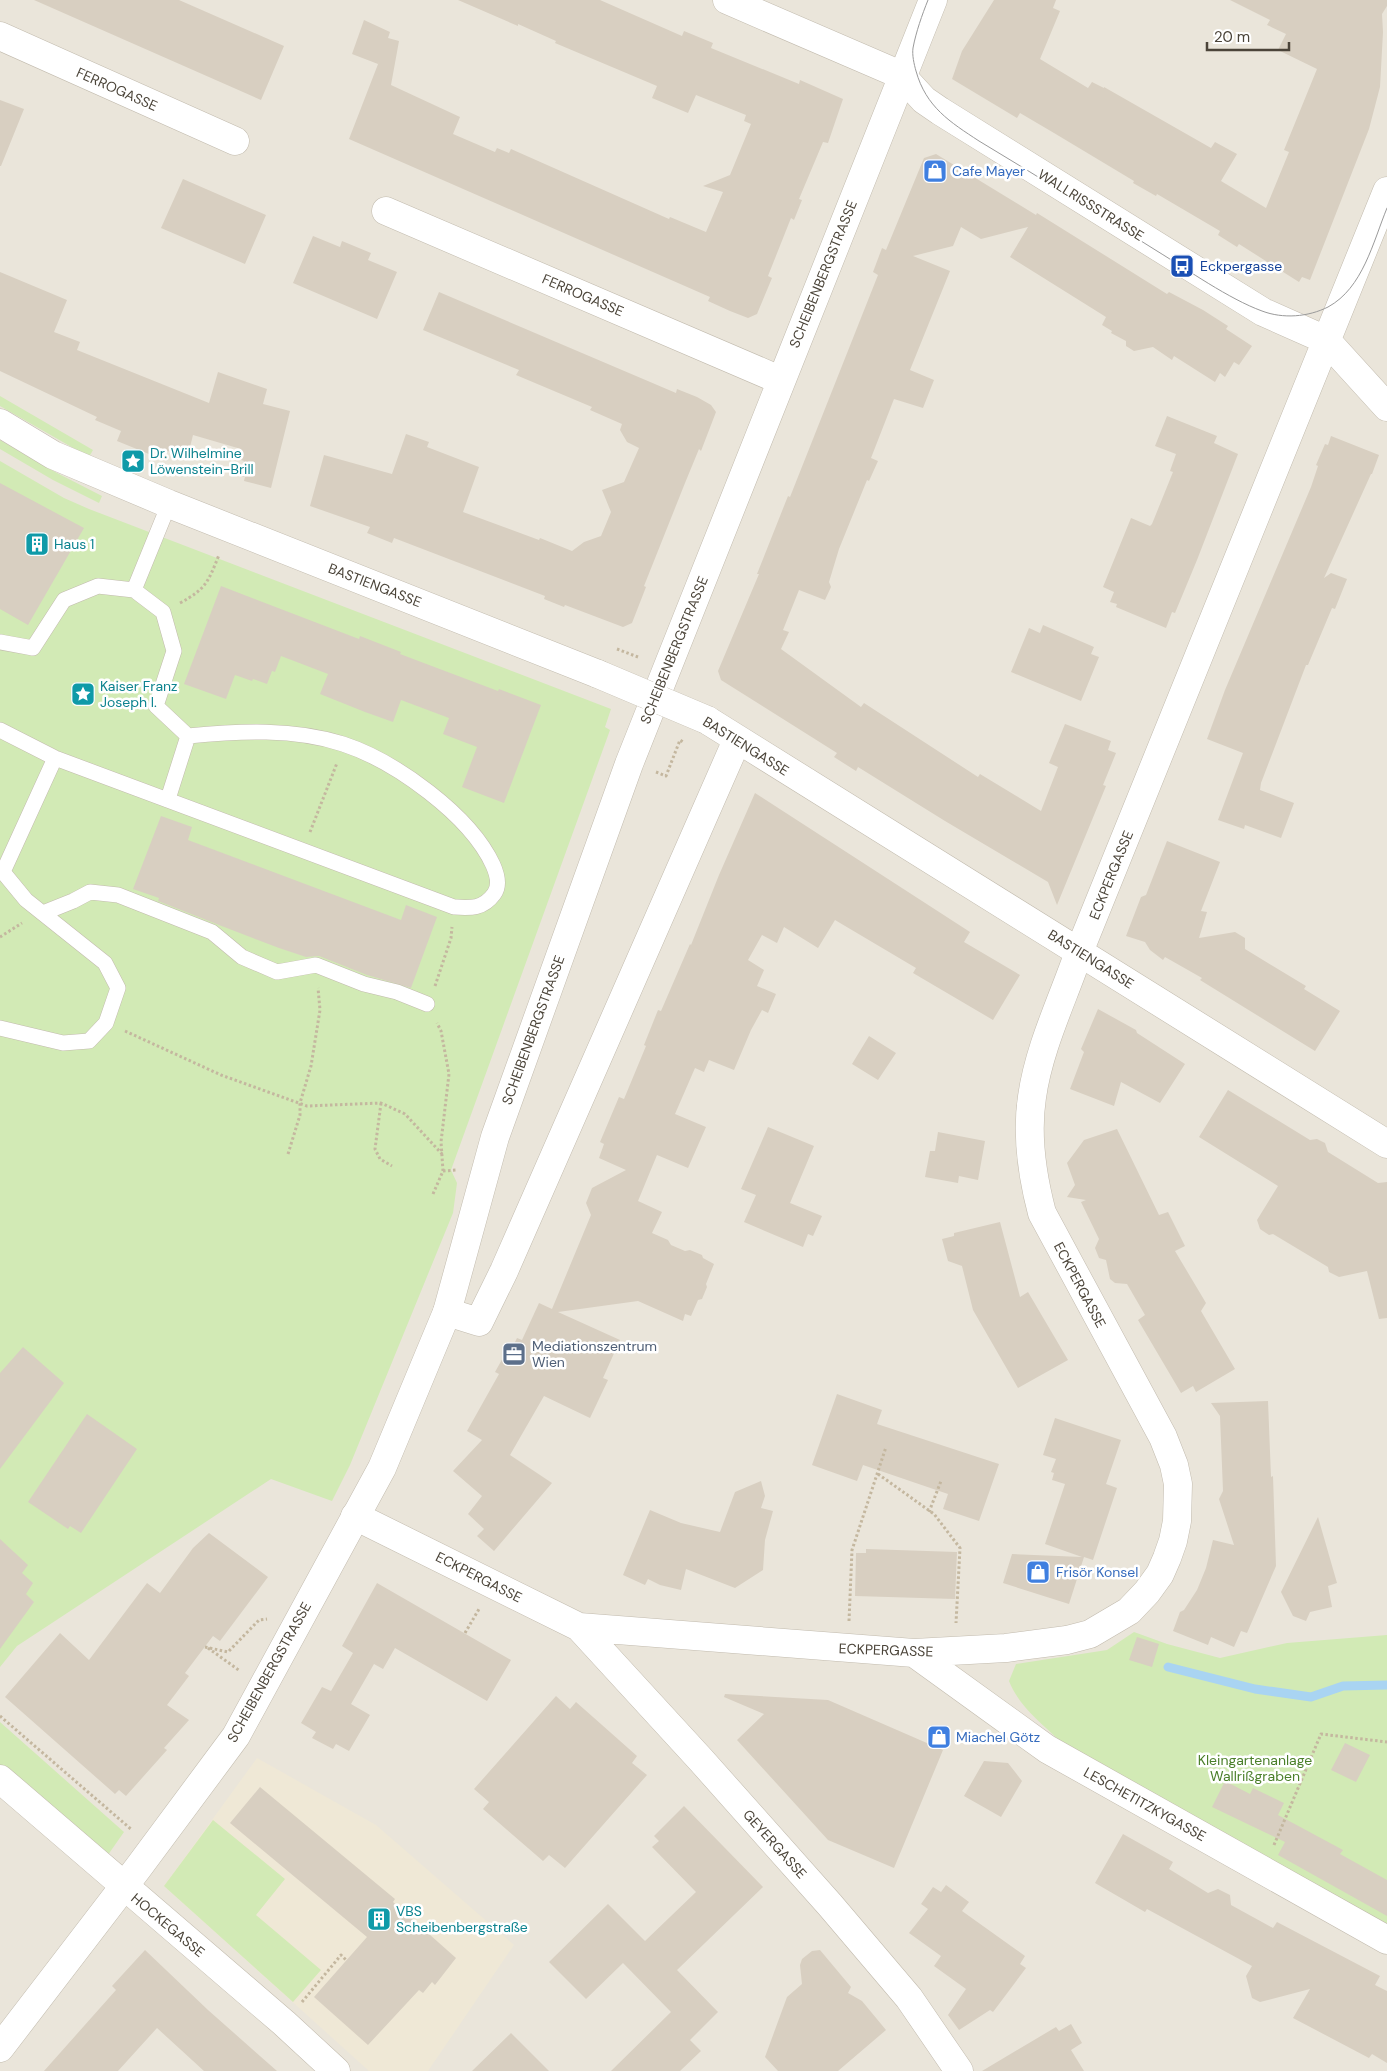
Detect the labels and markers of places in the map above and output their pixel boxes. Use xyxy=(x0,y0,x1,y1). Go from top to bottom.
shop icon: Cafe Mayer xyxy=(922,158,948,184)
place label: Cafe Mayer xyxy=(952,162,1025,180)
bus stop icon: Eckpergasse xyxy=(1169,253,1195,279)
place label: Eckpergasse xyxy=(1200,257,1282,275)
place label: Dr. Wilhelmine Löwenstein-Brill xyxy=(150,444,254,478)
place icon: Dr. Wilhelmine Löwenstein-Brill xyxy=(120,448,146,474)
building icon: Haus 1 xyxy=(24,531,50,557)
place label: Haus 1 xyxy=(54,535,94,553)
place label: Kaiser Franz Joseph I. xyxy=(100,677,177,711)
place icon: Kaiser Franz Joseph I. xyxy=(70,681,96,707)
place label: Mediationszentrum Wien xyxy=(532,1337,657,1371)
office icon: Mediationszentrum Wien xyxy=(501,1341,527,1367)
shop icon: Frisör Konsel xyxy=(1025,1559,1051,1585)
place label: Frisör Konsel xyxy=(1056,1563,1138,1581)
shop icon: Miachel Götz xyxy=(926,1724,952,1750)
place label: Miachel Götz xyxy=(956,1728,1040,1746)
place label: VBS Scheibenbergstraße xyxy=(396,1902,528,1936)
building icon: VBS Scheibenbergstraße xyxy=(366,1906,392,1932)

